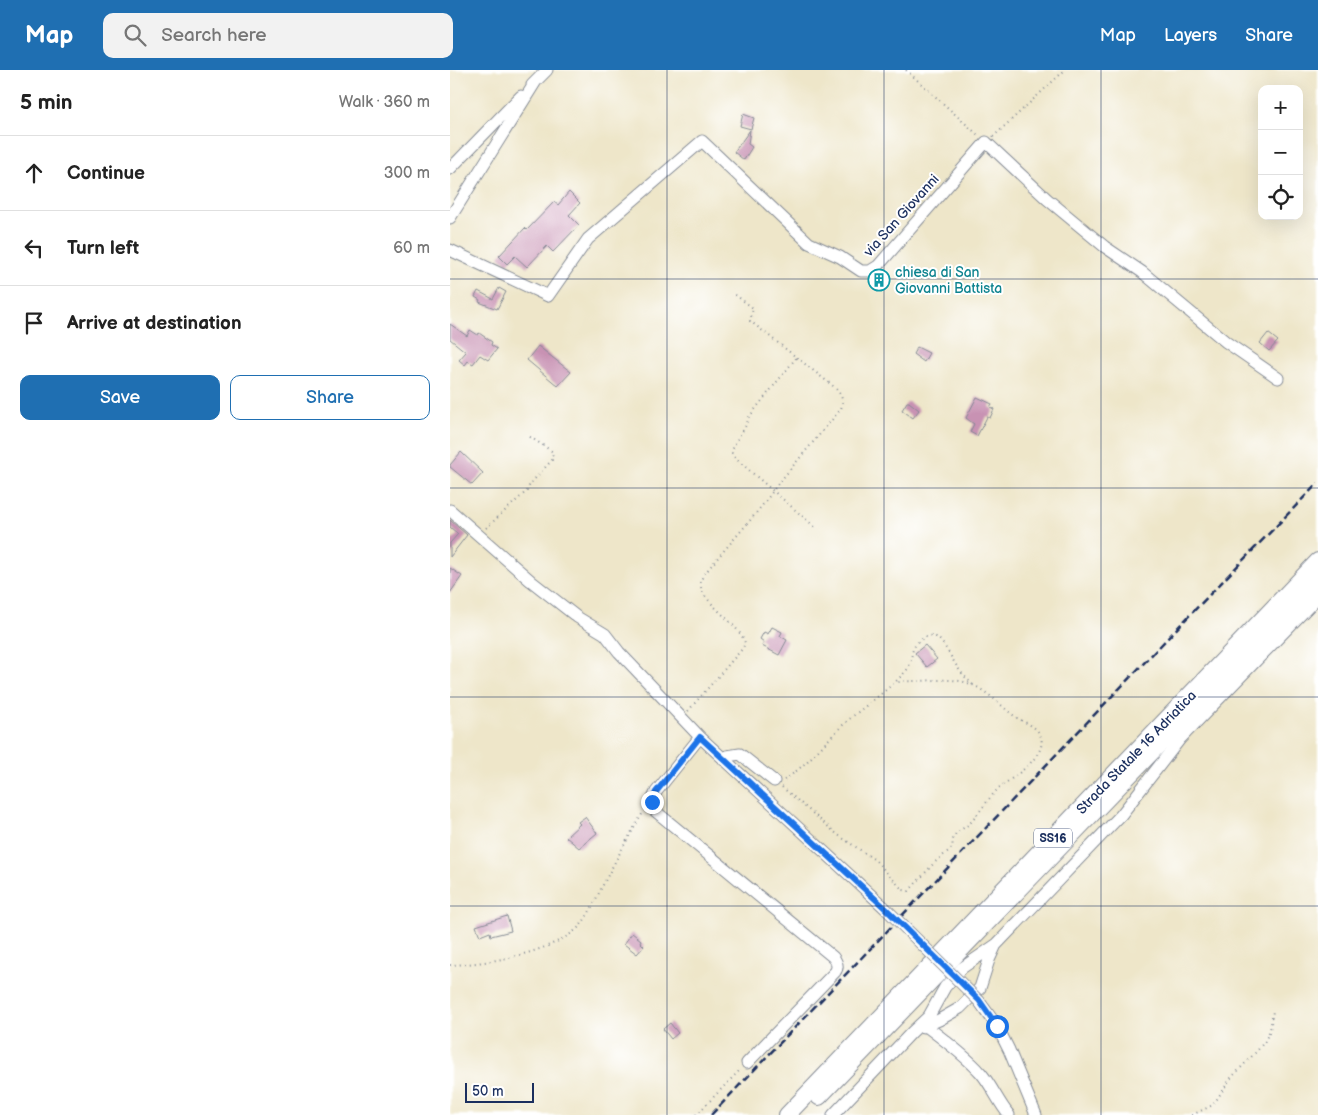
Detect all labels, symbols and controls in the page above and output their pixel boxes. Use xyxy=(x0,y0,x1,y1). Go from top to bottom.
search box xyxy=(103,13,453,58)
text: Map xyxy=(25,21,73,50)
icon: search xyxy=(121,21,149,49)
text: Search here xyxy=(161,24,267,47)
text: Map xyxy=(1100,25,1136,46)
text: Layers xyxy=(1164,25,1217,46)
text: Share xyxy=(1245,25,1293,46)
map controls xyxy=(1258,85,1303,220)
button: + xyxy=(1258,85,1303,130)
text: 5 min xyxy=(20,90,73,115)
text: Walk · 360 m xyxy=(339,93,430,112)
button: − xyxy=(1258,130,1303,175)
icon: ahead xyxy=(20,159,48,187)
text: Continue xyxy=(67,162,145,185)
text: 300 m xyxy=(384,164,430,183)
street label: via San Giovanni xyxy=(859,171,943,261)
button: locate xyxy=(1258,175,1303,220)
icon: left xyxy=(20,234,48,262)
text: Turn left xyxy=(67,237,139,260)
text: 60 m xyxy=(393,239,430,258)
place label: chiesa di San Giovanni Battista xyxy=(895,264,1002,297)
building icon: chiesa di San Giovanni Battista xyxy=(867,268,891,292)
icon: arrive xyxy=(20,309,48,337)
text: Arrive at destination xyxy=(67,312,242,335)
button: Save xyxy=(20,375,220,420)
button: Share xyxy=(230,375,430,420)
street label: Strada Statale 16 Adriatica xyxy=(1073,687,1200,818)
route end xyxy=(641,791,664,814)
road number: SS16 xyxy=(1034,828,1072,848)
route start xyxy=(986,1015,1009,1038)
scale bar xyxy=(465,1080,534,1103)
text: 50 m xyxy=(472,1083,504,1100)

